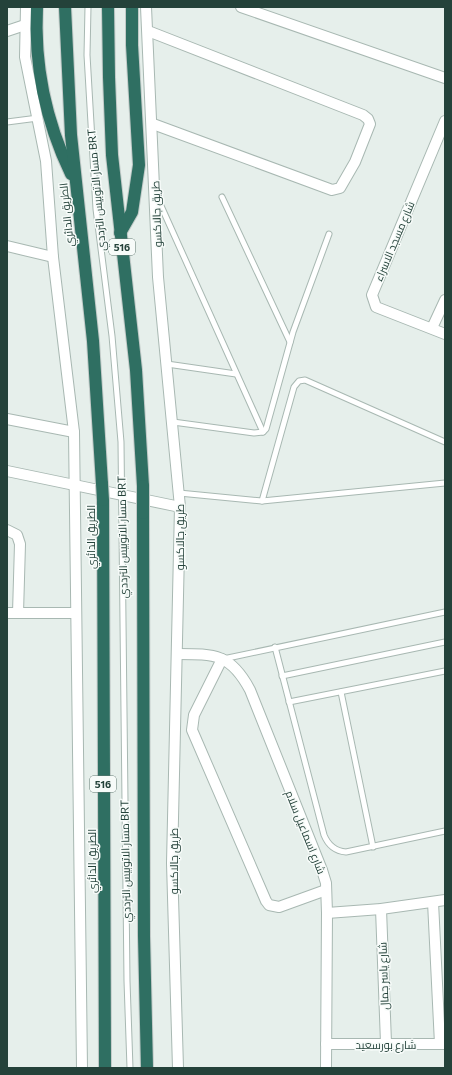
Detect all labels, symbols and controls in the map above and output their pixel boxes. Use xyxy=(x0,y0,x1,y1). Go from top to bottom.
street label: مسار الاتوبيس الترددي BRT xyxy=(84,128,111,252)
street label: طريق جالاكسو xyxy=(148,181,165,247)
street label: الطريق الدائري xyxy=(56,182,79,248)
street label: شارع مسجد الاسراء xyxy=(371,199,419,284)
road number: 516 xyxy=(109,239,135,255)
street label: مسار الاتوبيس الترددي BRT xyxy=(114,476,133,598)
street label: طريق جالاكسو xyxy=(173,504,187,570)
street label: الطريق الدائري xyxy=(84,505,100,569)
road number: 516 xyxy=(90,776,116,792)
street label: شارع اسماعيل سلام xyxy=(281,788,329,876)
street label: مسار الاتوبيس الترددي BRT xyxy=(117,800,136,922)
street label: طريق جالاكسو xyxy=(167,828,181,894)
street label: الطريق الدائري xyxy=(85,829,101,893)
street label: شارع ياسر جمال xyxy=(375,942,393,1010)
street label: شارع بورسعيد xyxy=(356,1038,416,1053)

